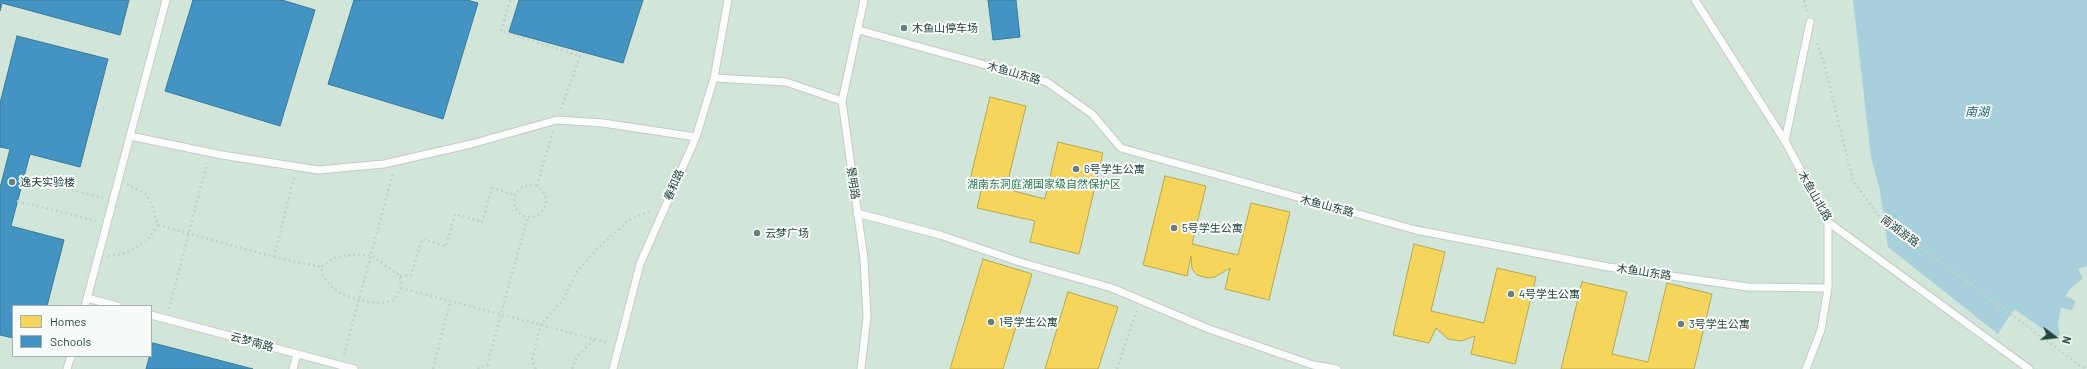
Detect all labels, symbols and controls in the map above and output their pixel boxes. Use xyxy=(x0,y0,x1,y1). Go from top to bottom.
place label: 木鱼山停车场 xyxy=(912,21,978,35)
marker: 木鱼山停车场 xyxy=(899,23,909,33)
street label: 木鱼山东路 xyxy=(986,59,1042,87)
water label: 南湖 xyxy=(1965,105,1989,119)
place label: 6号学生公寓 xyxy=(1084,162,1145,176)
marker: 6号学生公寓 xyxy=(1071,164,1081,174)
street label: 景明路 xyxy=(844,166,862,200)
street label: 春和路 xyxy=(661,167,687,203)
street label: 木鱼山北路 xyxy=(1796,169,1834,223)
place label: 逸夫实验楼 xyxy=(20,175,75,189)
marker: 逸夫实验楼 xyxy=(7,177,17,187)
park label: 湖南东洞庭湖国家级自然保护区 xyxy=(967,177,1121,191)
street label: 木鱼山东路 xyxy=(1299,193,1355,219)
street label: 南湖游路 xyxy=(1878,213,1922,249)
place label: 5号学生公寓 xyxy=(1182,221,1243,235)
marker: 5号学生公寓 xyxy=(1169,223,1179,233)
place label: 云梦广场 xyxy=(765,226,809,240)
marker: 云梦广场 xyxy=(752,228,762,238)
street label: 木鱼山东路 xyxy=(1616,262,1672,282)
place label: 4号学生公寓 xyxy=(1519,287,1580,301)
marker: 4号学生公寓 xyxy=(1506,289,1516,299)
legend xyxy=(12,305,152,357)
text: Homes xyxy=(50,314,86,328)
place label: 1号学生公寓 xyxy=(999,315,1058,329)
marker: 1号学生公寓 xyxy=(986,317,996,327)
place label: 3号学生公寓 xyxy=(1689,317,1750,331)
north arrow xyxy=(2035,317,2075,357)
marker: 3号学生公寓 xyxy=(1676,319,1686,329)
street label: 云梦南路 xyxy=(229,330,275,354)
text: Schools xyxy=(50,334,91,348)
text: N xyxy=(2060,335,2074,345)

